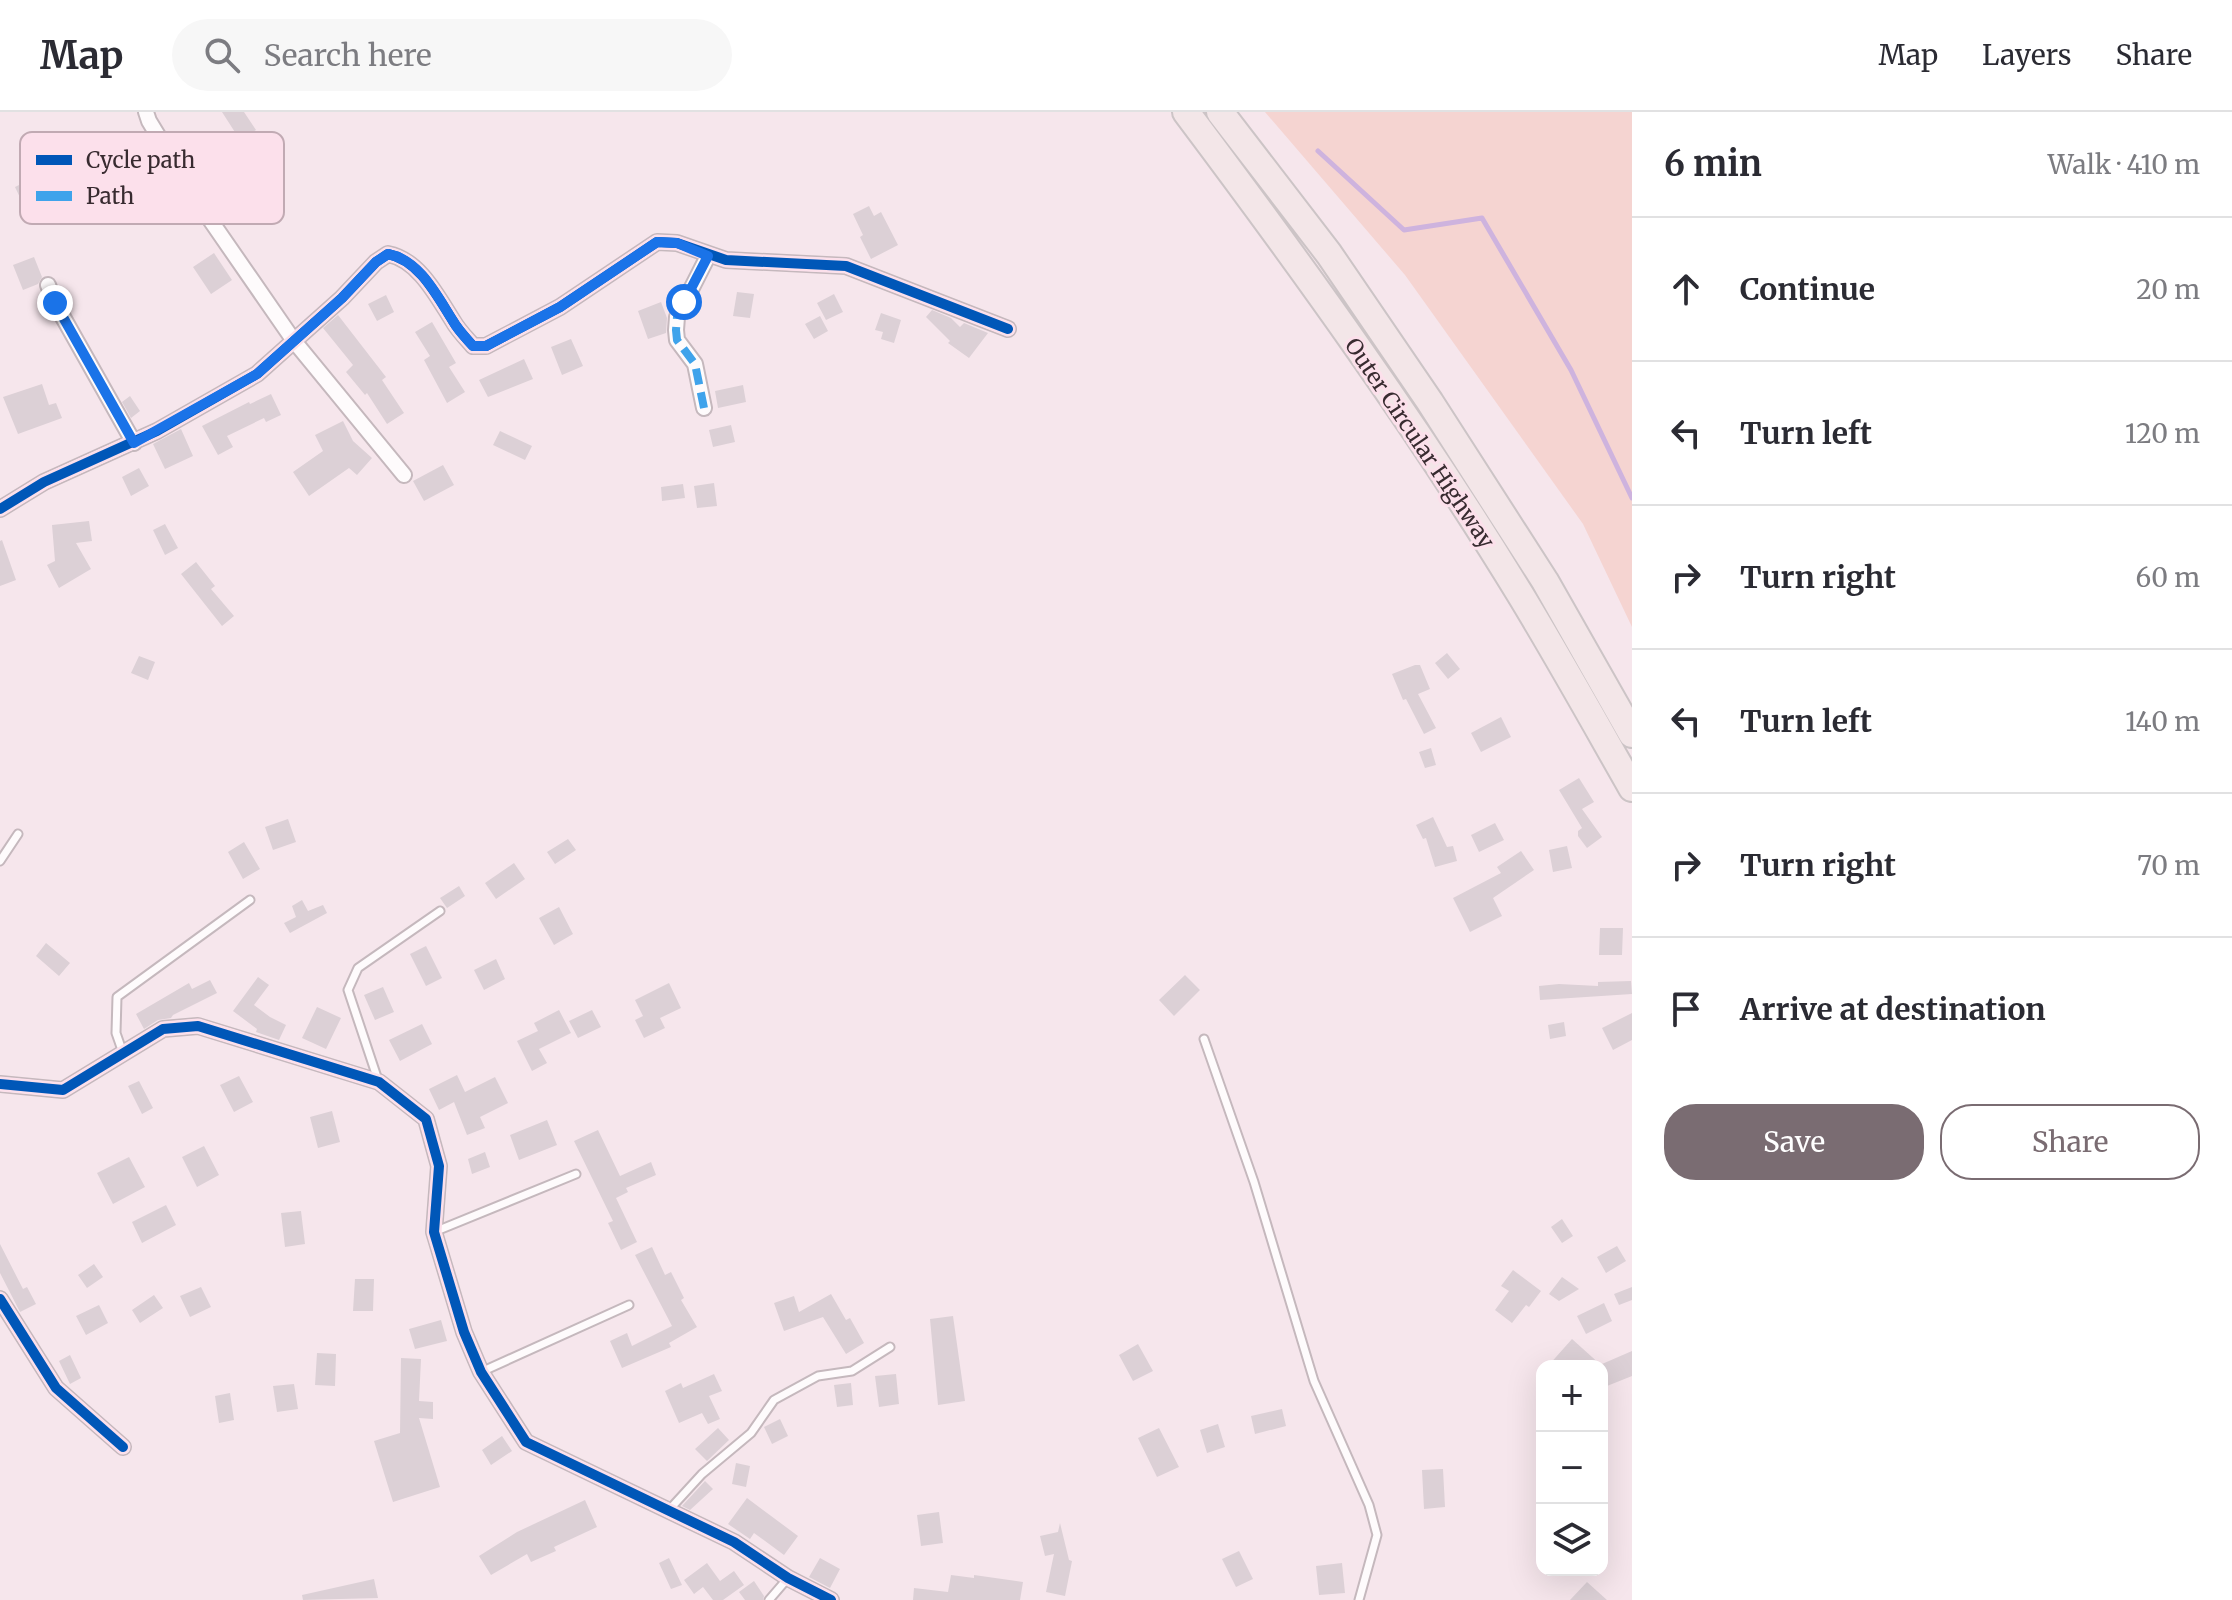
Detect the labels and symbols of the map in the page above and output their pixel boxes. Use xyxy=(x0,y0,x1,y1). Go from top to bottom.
legend xyxy=(20,132,284,224)
text: Cycle path xyxy=(86,146,196,174)
text: Path xyxy=(86,182,135,210)
route start xyxy=(666,284,702,320)
route end xyxy=(37,285,73,321)
street label: Outer Circular Highway xyxy=(1339,332,1501,554)

